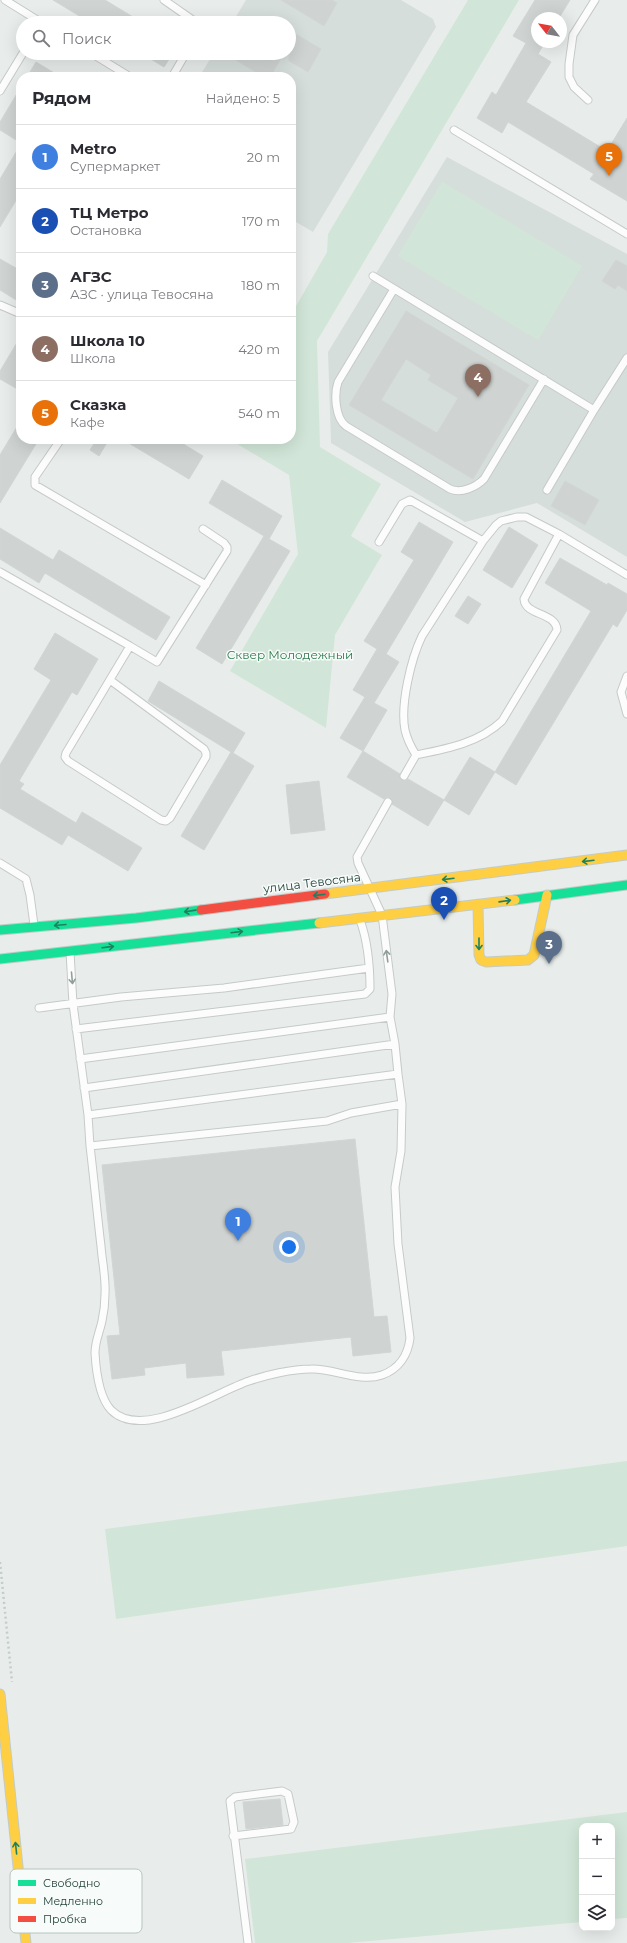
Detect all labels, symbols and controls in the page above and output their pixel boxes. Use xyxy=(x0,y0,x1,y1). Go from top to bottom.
north arrow xyxy=(531,12,567,48)
search box xyxy=(16,16,296,60)
icon: search xyxy=(30,27,52,49)
text: Поиск xyxy=(62,29,111,48)
text: Рядом xyxy=(32,88,91,108)
text: Найдено: 5 xyxy=(206,90,280,106)
text: Metro xyxy=(70,139,116,158)
pin: 5 xyxy=(596,143,622,176)
text: 1 xyxy=(42,149,48,165)
text: 20 m xyxy=(247,149,280,165)
text: Супермаркет xyxy=(70,158,160,174)
text: ТЦ Метро xyxy=(70,203,148,222)
text: 2 xyxy=(41,213,49,229)
text: 170 m xyxy=(242,213,280,229)
text: Остановка xyxy=(70,222,142,238)
text: АГЗС xyxy=(70,267,112,286)
text: 3 xyxy=(41,277,49,293)
text: 180 m xyxy=(241,277,280,293)
text: АЗС · улица Тевосяна xyxy=(70,286,214,302)
text: Школа 10 xyxy=(70,331,145,350)
text: 4 xyxy=(41,341,49,357)
text: 420 m xyxy=(238,341,280,357)
text: Школа xyxy=(70,350,116,366)
pin: 4 xyxy=(465,364,491,397)
text: Сказка xyxy=(70,395,126,414)
text: 5 xyxy=(41,405,49,421)
text: 540 m xyxy=(238,405,280,421)
text: Кафе xyxy=(70,414,105,430)
park label: Сквер Молодежный xyxy=(227,647,353,662)
one-way arrow xyxy=(582,857,595,864)
street label: улица Тевосяна xyxy=(261,869,362,896)
one-way arrow xyxy=(441,875,454,883)
pin: 2 xyxy=(431,887,457,920)
one-way arrow xyxy=(312,891,325,899)
one-way arrow xyxy=(498,897,511,905)
one-way arrow xyxy=(183,907,196,915)
one-way arrow xyxy=(54,921,67,929)
one-way arrow xyxy=(231,928,244,935)
pin: 3 xyxy=(536,931,562,964)
one-way arrow xyxy=(475,937,483,950)
one-way arrow xyxy=(101,943,114,951)
one-way arrow xyxy=(383,950,391,963)
one-way arrow xyxy=(69,971,76,984)
pin: 1 xyxy=(225,1208,251,1241)
your location xyxy=(279,1237,299,1257)
map controls xyxy=(579,1823,615,1931)
button: + xyxy=(579,1823,615,1859)
one-way arrow xyxy=(12,1842,20,1855)
button: − xyxy=(579,1859,615,1895)
legend xyxy=(10,1869,142,1933)
text: Свободно xyxy=(43,1876,100,1890)
text: Медленно xyxy=(43,1894,103,1908)
button: layers xyxy=(579,1895,615,1931)
text: Пробка xyxy=(43,1912,87,1926)

